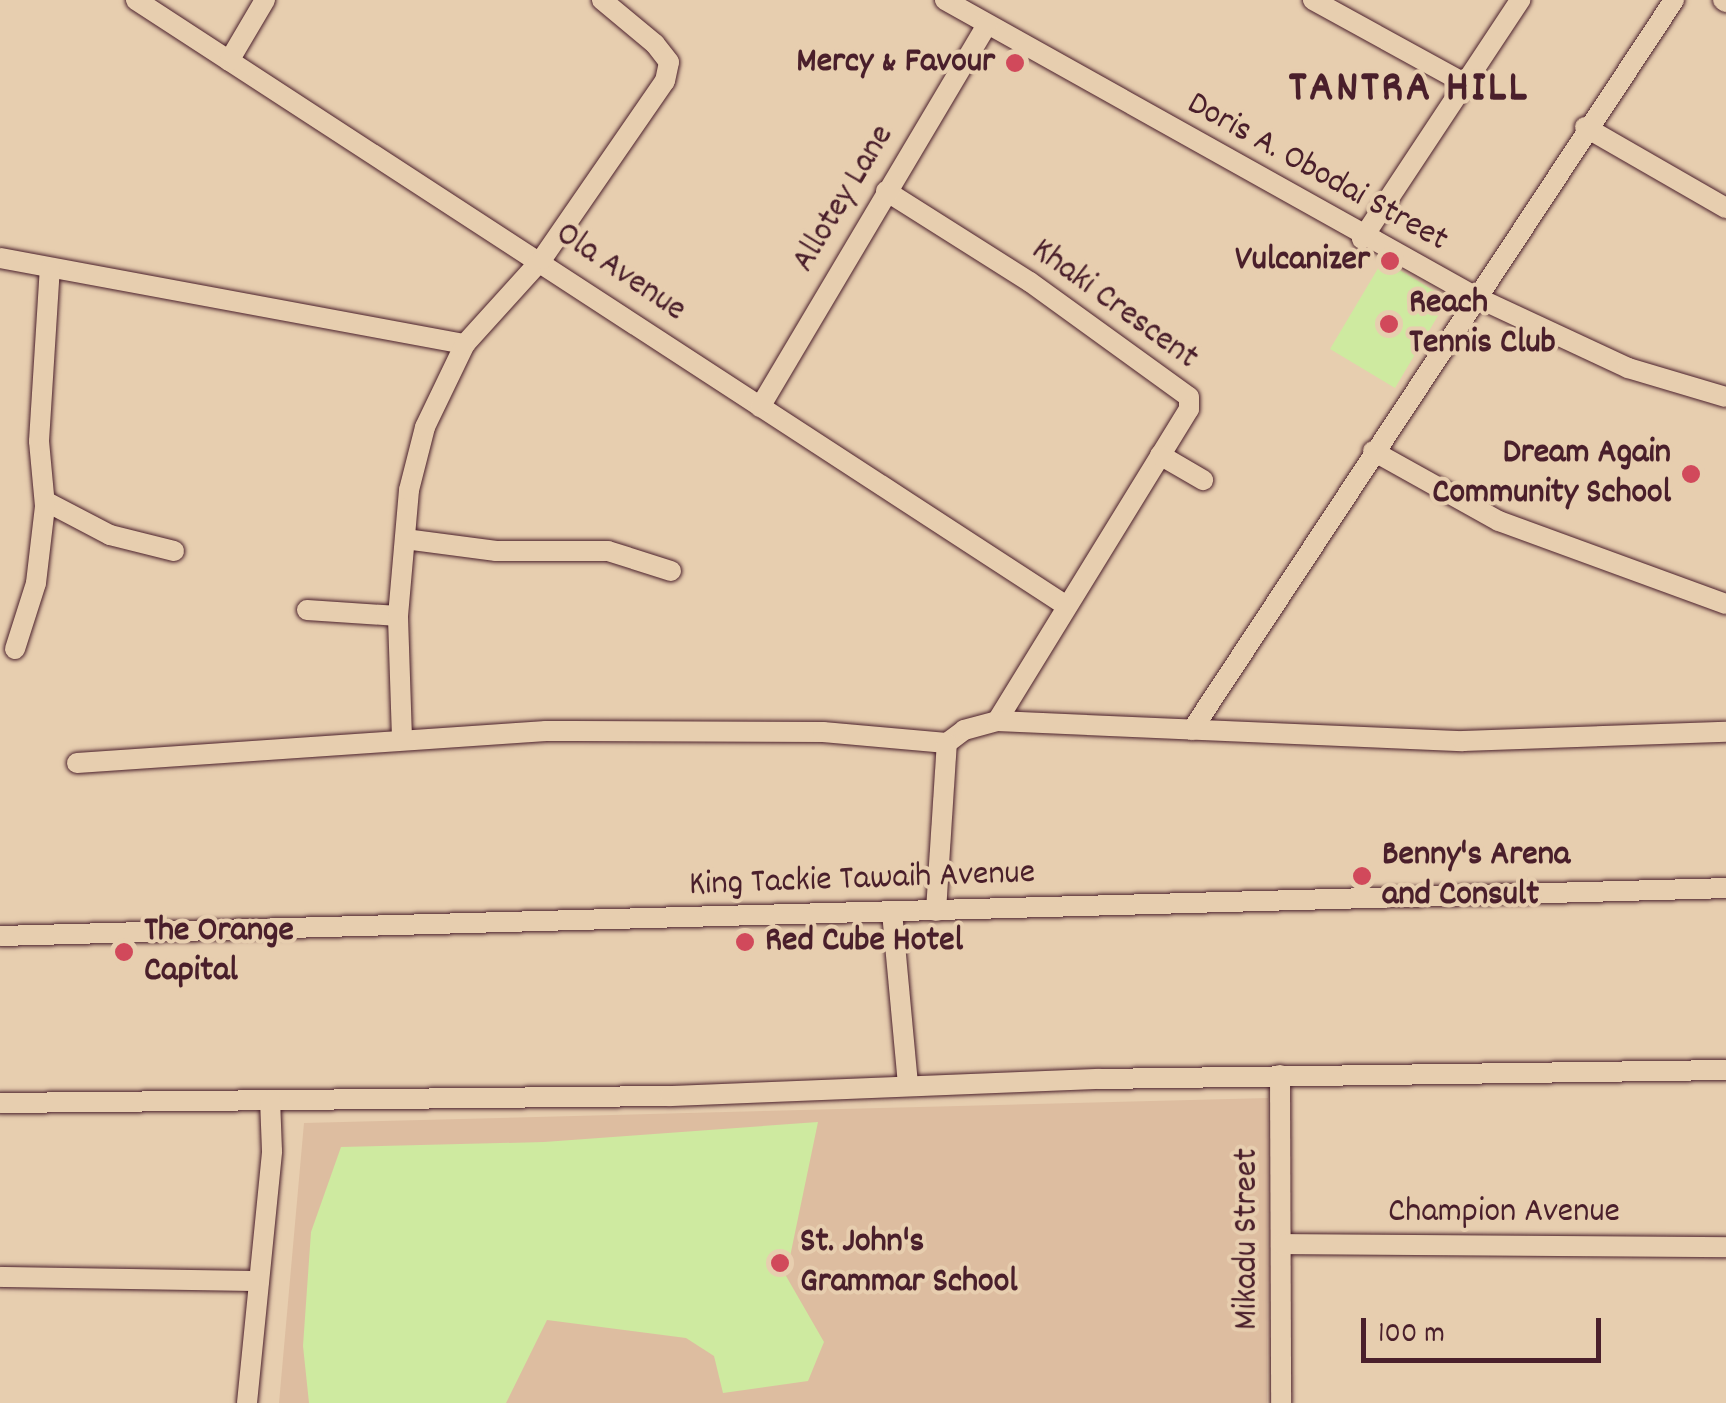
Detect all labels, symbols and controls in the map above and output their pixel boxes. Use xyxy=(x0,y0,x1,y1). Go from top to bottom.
place label: Mercy & Favour xyxy=(796,42,995,84)
marker: Mercy & Favour xyxy=(1004,52,1026,74)
district label: TANTRA HILL xyxy=(1289,64,1529,118)
street label: Doris A. Obodai Street xyxy=(1179,84,1455,262)
street label: Allotey Lane xyxy=(784,118,904,280)
street label: Ola Avenue xyxy=(547,214,693,332)
street label: Khaki Crescent xyxy=(1022,230,1206,380)
place label: Vulcanizer xyxy=(1235,240,1370,282)
marker: Vulcanizer xyxy=(1379,250,1401,272)
place label: Reach Tennis Club xyxy=(1409,283,1556,365)
marker: Reach Tennis Club xyxy=(1378,313,1400,335)
place label: Dream Again Community School xyxy=(1432,433,1671,515)
marker: Dream Again Community School xyxy=(1680,463,1702,485)
place label: Benny's Arena and Consult xyxy=(1382,835,1570,917)
street label: King Tackie Tawaih Avenue xyxy=(688,853,1036,907)
marker: Benny's Arena and Consult xyxy=(1351,865,1373,887)
place label: The Orange Capital xyxy=(144,911,294,993)
place label: Red Cube Hotel xyxy=(765,921,963,963)
marker: Red Cube Hotel xyxy=(734,931,756,953)
marker: The Orange Capital xyxy=(113,941,135,963)
street label: Mikadu Street xyxy=(1227,1148,1269,1330)
street label: Champion Avenue xyxy=(1388,1192,1620,1234)
place label: St. John's Grammar School xyxy=(800,1222,1018,1304)
marker: St. John's Grammar School xyxy=(769,1252,791,1274)
scale bar xyxy=(1366,1298,1606,1360)
text: 100 m xyxy=(1378,1314,1445,1357)

